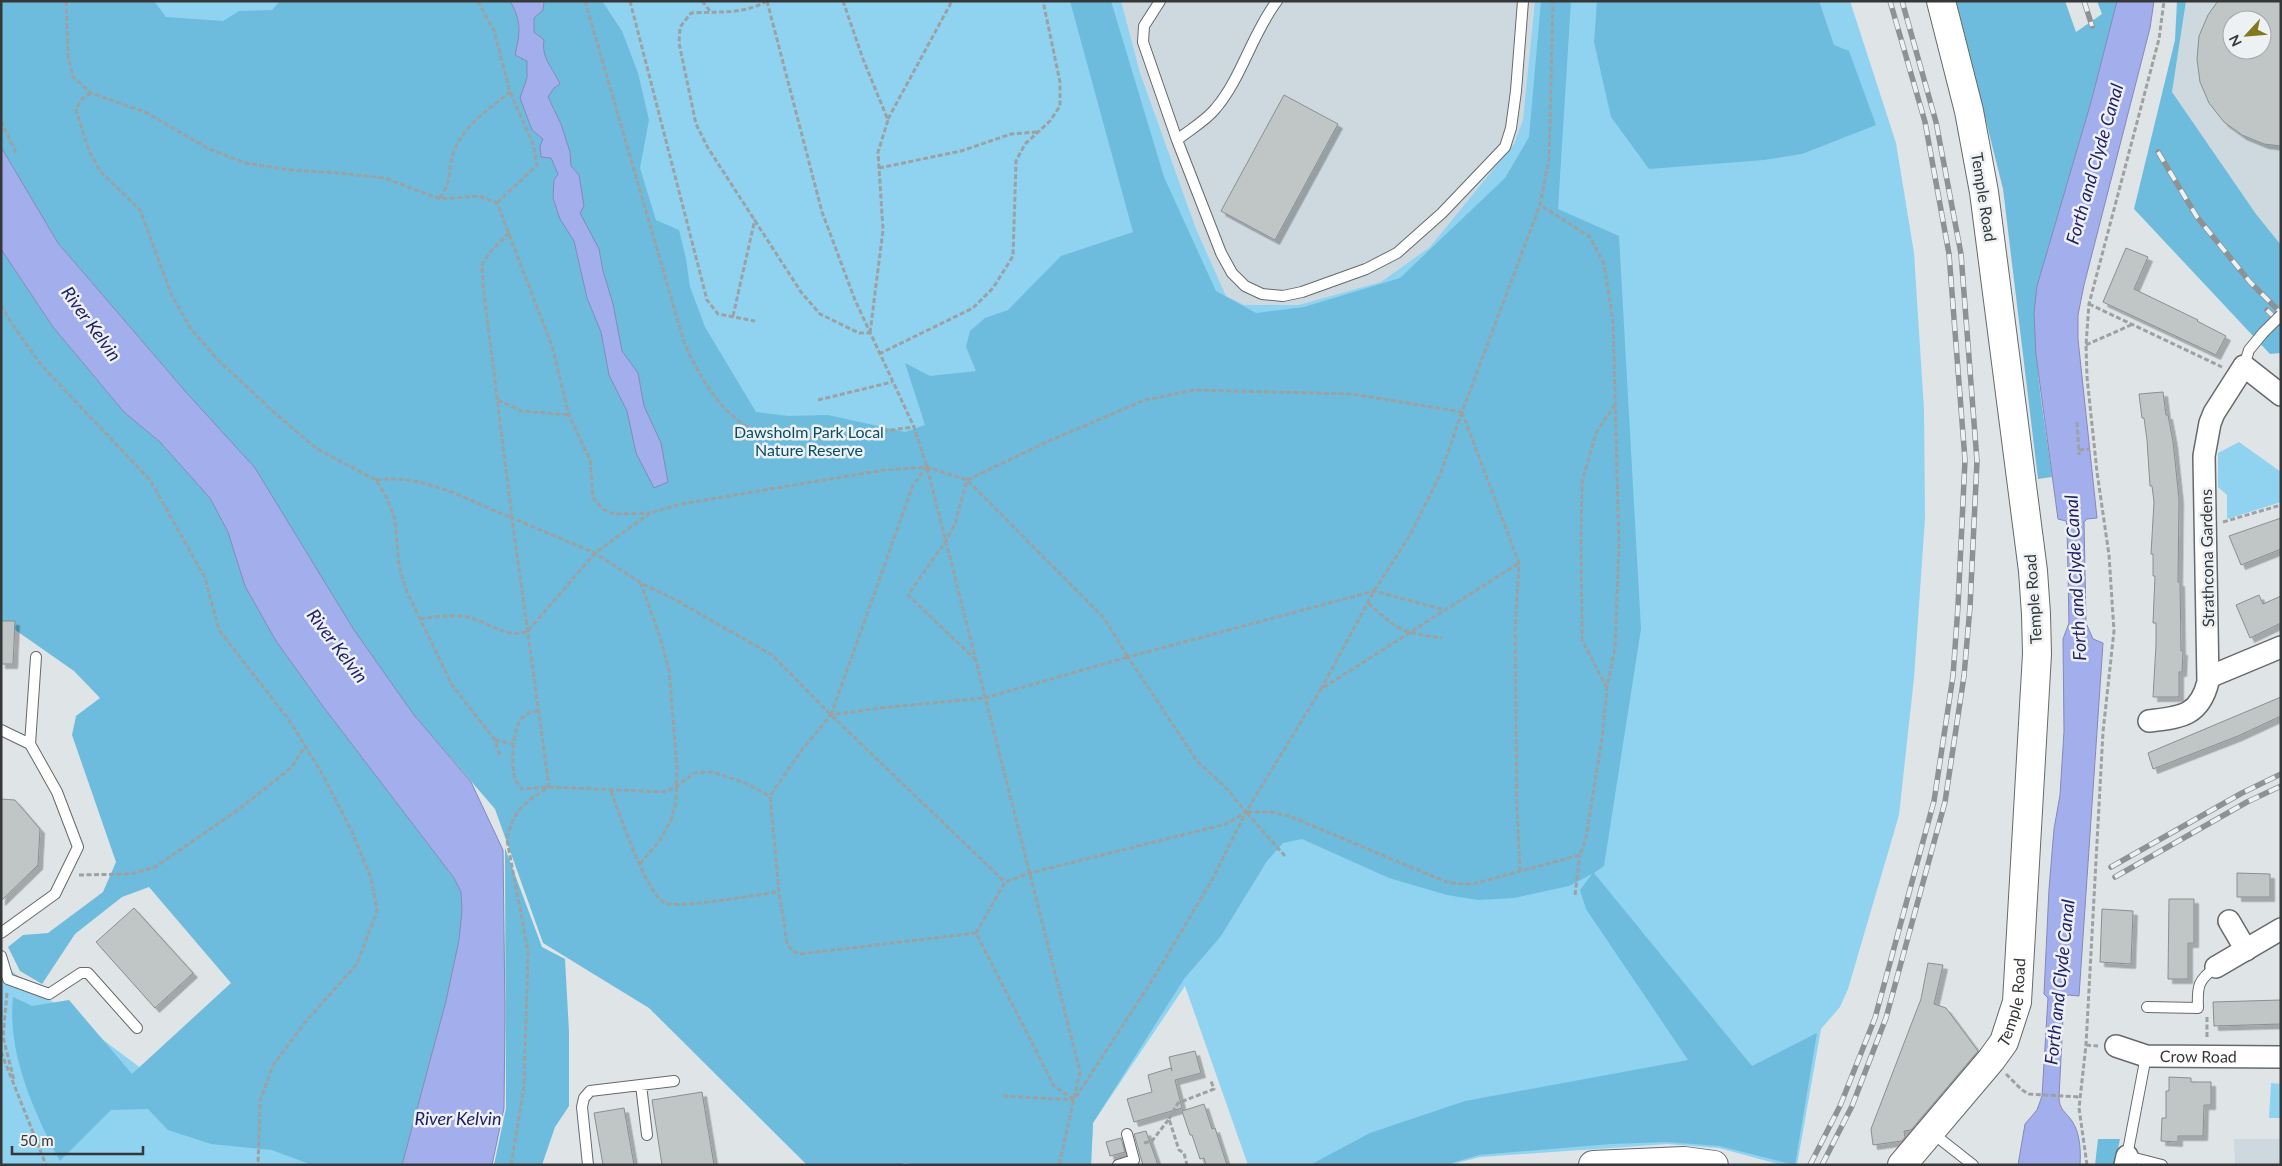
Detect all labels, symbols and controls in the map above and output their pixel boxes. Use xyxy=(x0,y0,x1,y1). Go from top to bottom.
north arrow xyxy=(2222,10,2272,60)
text: N xyxy=(2225,32,2245,49)
water label: Forth and Clyde Canal xyxy=(2061,81,2127,247)
street label: Temple Road xyxy=(1968,151,2001,243)
water label: River Kelvin xyxy=(57,282,126,365)
park label: Dawsholm Park Local Nature Reserve xyxy=(734,422,884,459)
street label: Strathcona Gardens xyxy=(2196,489,2217,627)
water label: Forth and Clyde Canal xyxy=(2060,495,2090,661)
street label: Temple Road xyxy=(2020,554,2045,645)
water label: River Kelvin xyxy=(303,604,373,687)
water label: Forth and Clyde Canal xyxy=(2039,898,2079,1066)
street label: Temple Road xyxy=(1994,957,2029,1050)
street label: Crow Road xyxy=(2160,1046,2237,1066)
water label: River Kelvin xyxy=(415,1107,501,1129)
scale bar xyxy=(12,1124,144,1156)
text: 50 m xyxy=(20,1131,54,1149)

